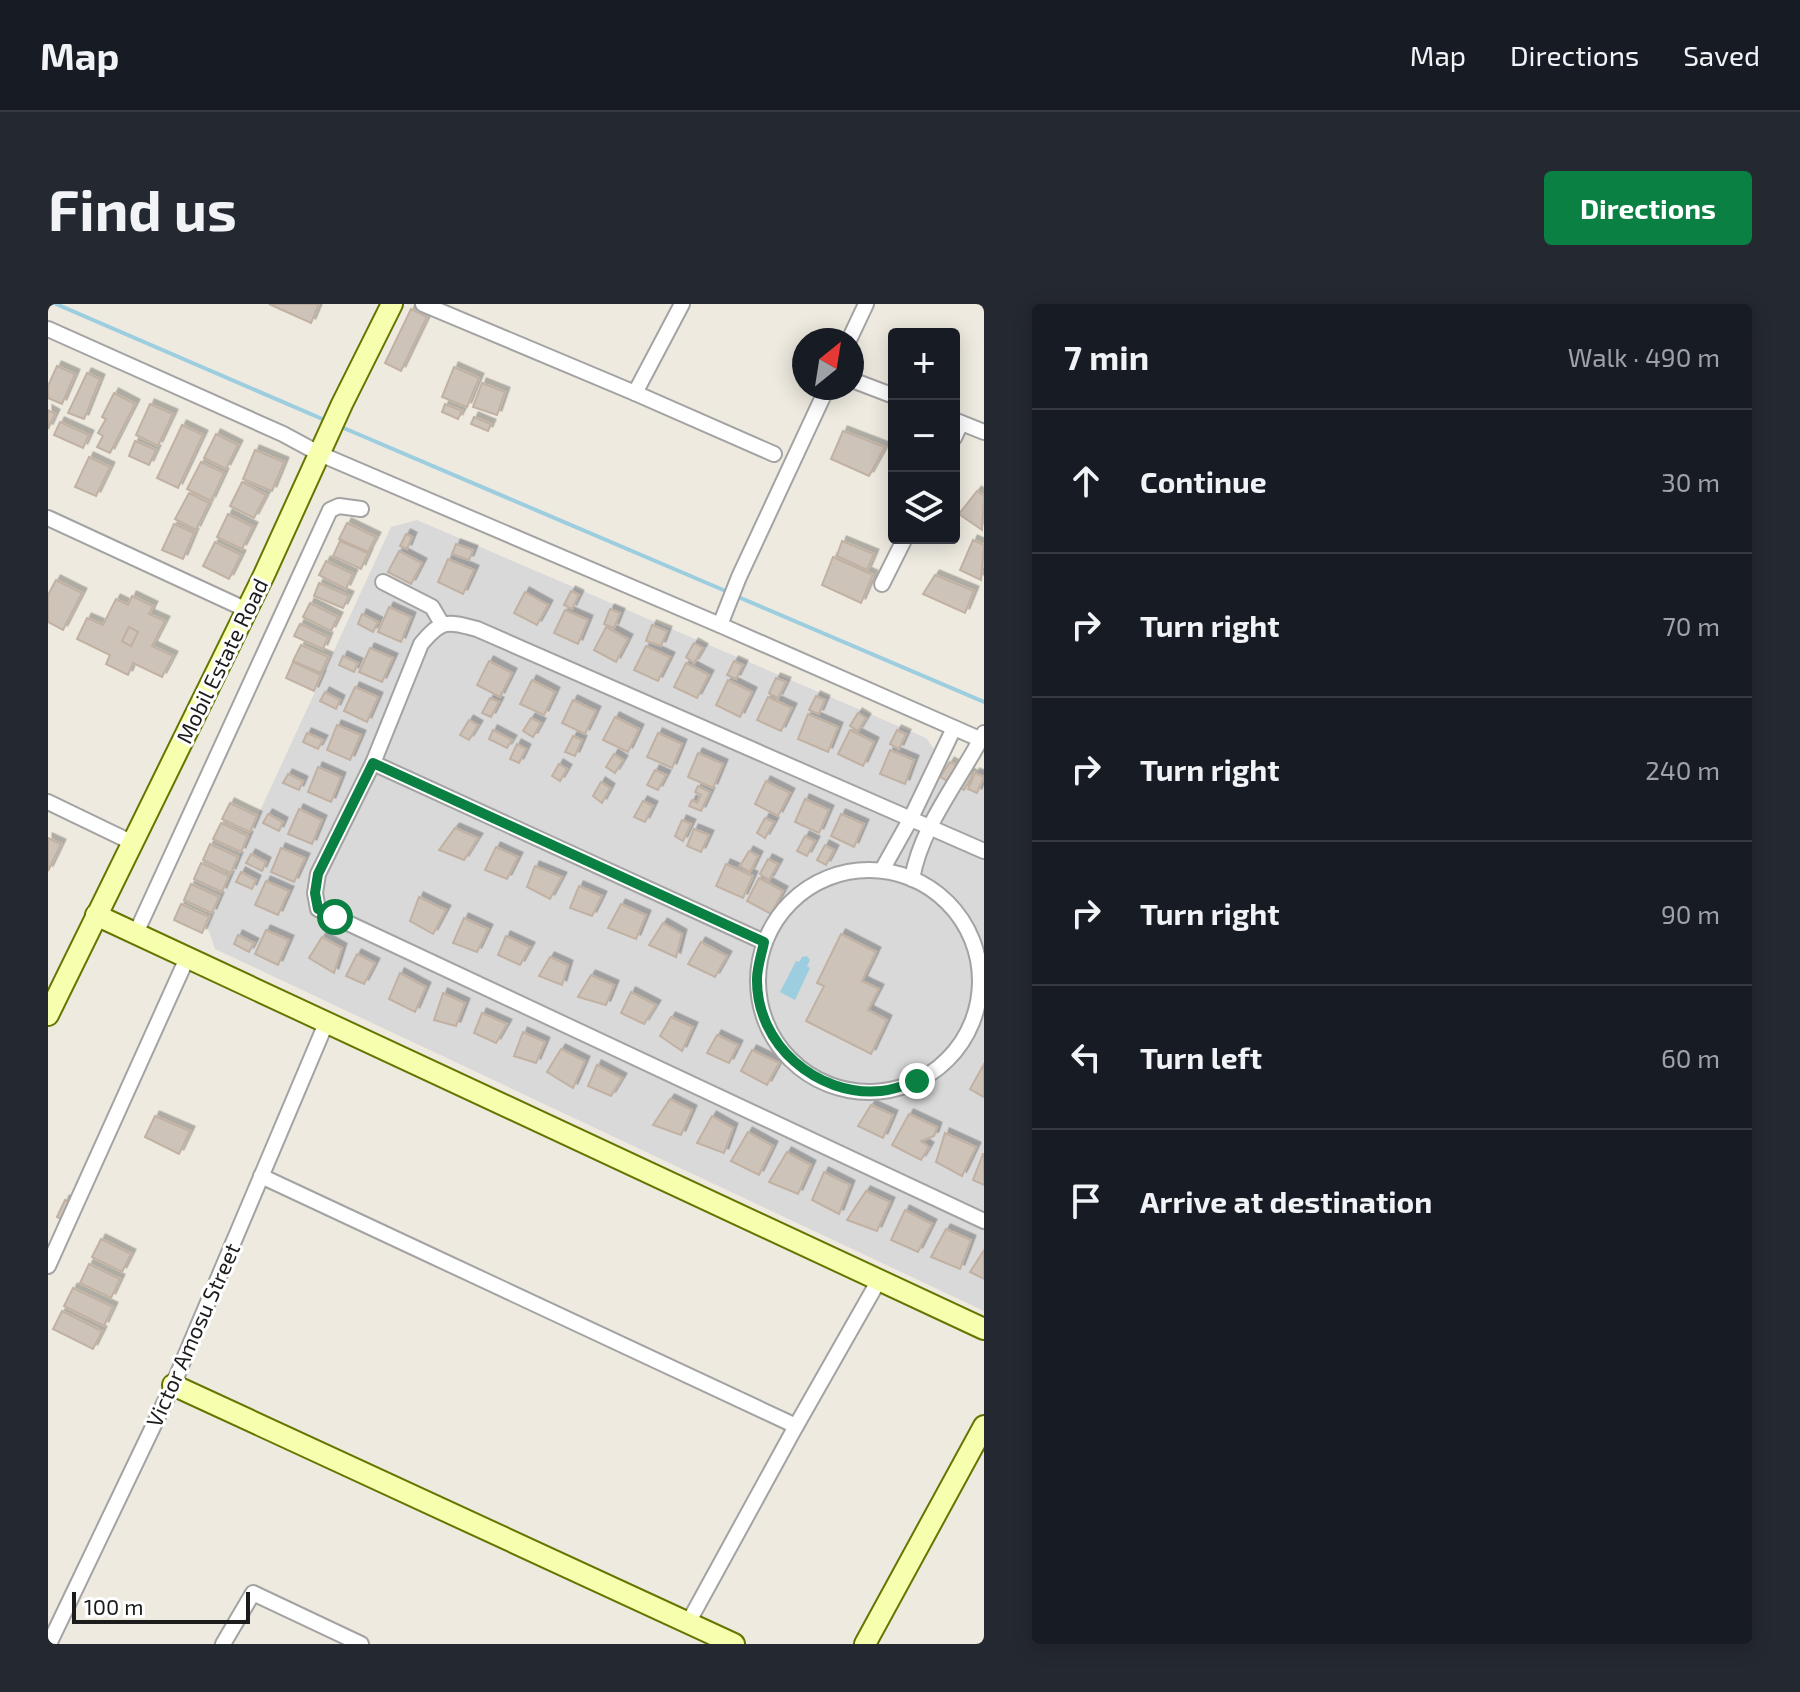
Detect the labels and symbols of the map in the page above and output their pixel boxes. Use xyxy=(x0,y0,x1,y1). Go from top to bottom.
north arrow xyxy=(792,328,864,400)
street label: Mobil Estate Road xyxy=(170,574,272,747)
route start xyxy=(317,899,353,935)
route end xyxy=(899,1063,935,1099)
street label: Victor Amosu Street xyxy=(140,1239,244,1431)
scale bar xyxy=(72,1588,250,1624)

